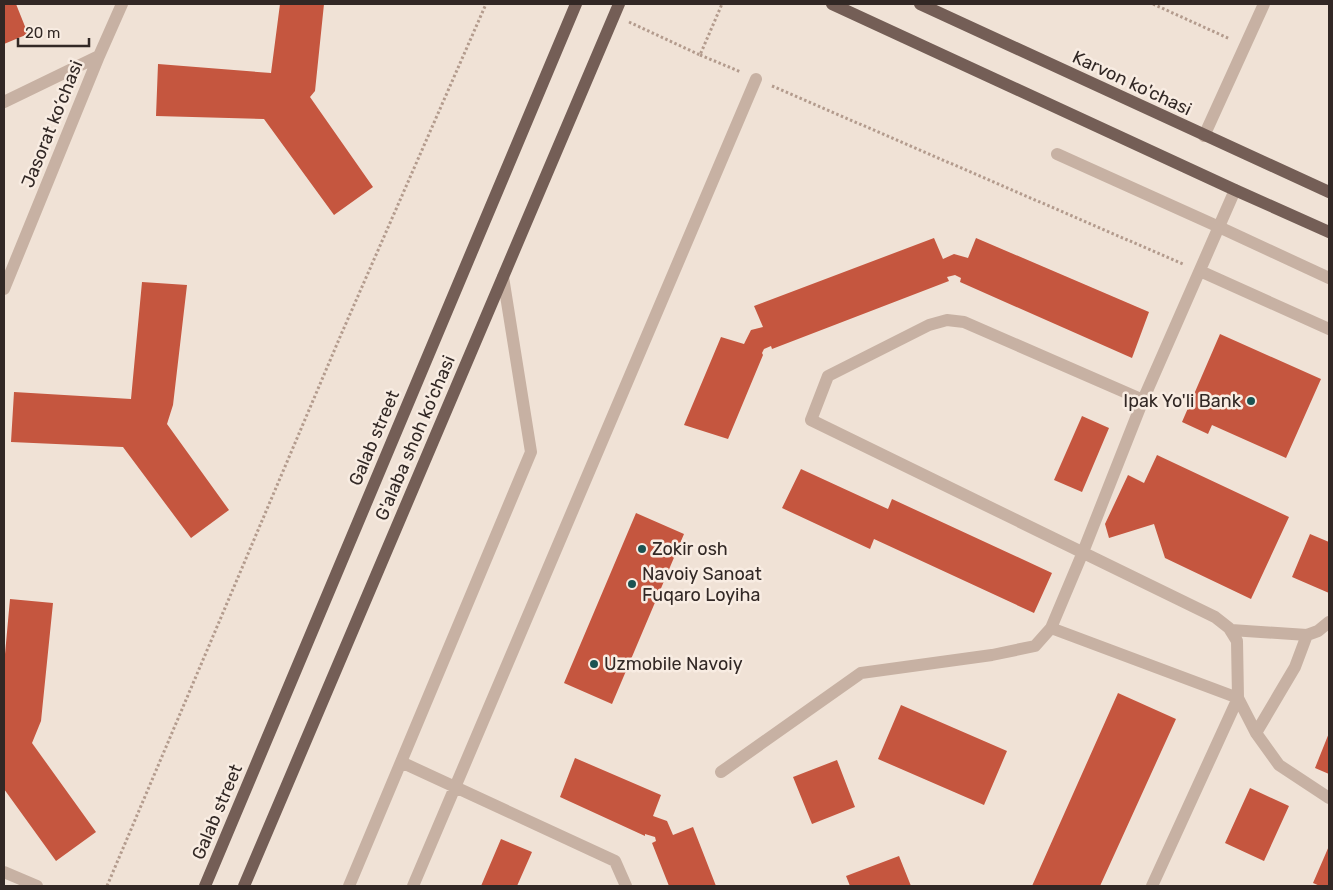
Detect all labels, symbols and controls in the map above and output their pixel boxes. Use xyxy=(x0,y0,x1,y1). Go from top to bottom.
scale bar xyxy=(18,15,89,47)
text: 20 m xyxy=(25,24,60,42)
street label: Karvon ko'chasi xyxy=(1069,46,1195,120)
street label: Jasorat ko‘chasi xyxy=(16,57,88,191)
street label: G'alaba shoh ko'chasi xyxy=(370,352,460,524)
street label: Galab street xyxy=(344,387,404,489)
place label: Ipak Yo'li Bank xyxy=(1123,390,1242,412)
marker: Ipak Yo'li Bank xyxy=(1245,395,1257,407)
place label: Zokir osh xyxy=(652,538,728,560)
marker: Zokir osh xyxy=(636,543,648,555)
place label: Navoiy Sanoat Fuqaro Loyiha xyxy=(642,563,762,606)
marker: Navoiy Sanoat Fuqaro Loyiha xyxy=(626,578,638,590)
place label: Uzmobile Navoiy xyxy=(604,653,743,675)
marker: Uzmobile Navoiy xyxy=(588,658,600,670)
street label: Galab street xyxy=(187,761,247,863)

